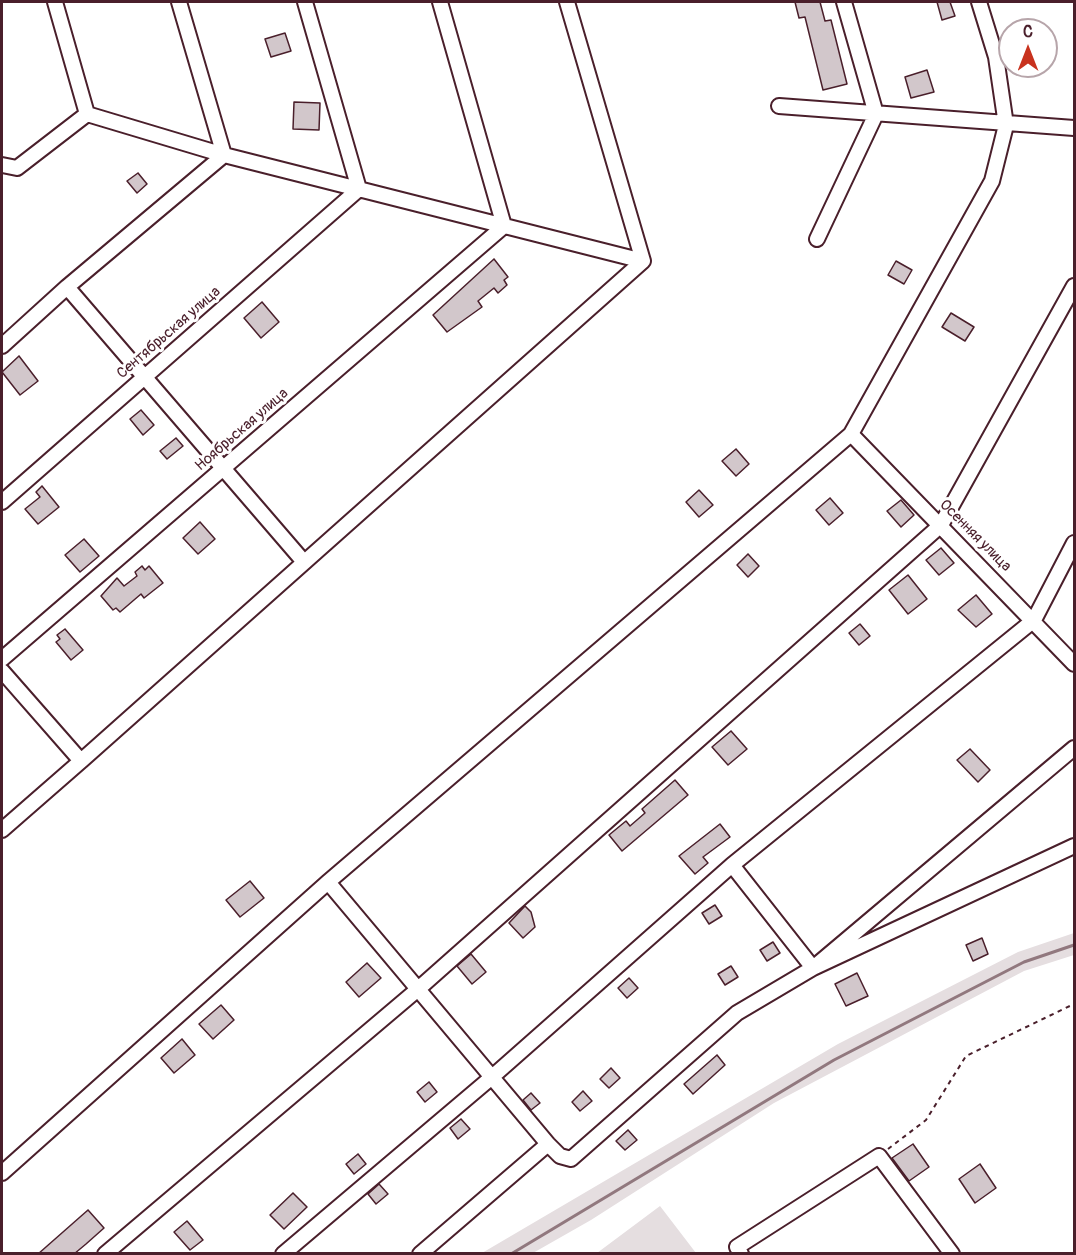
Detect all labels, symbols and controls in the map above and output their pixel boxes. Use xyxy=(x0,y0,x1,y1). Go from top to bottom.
north arrow xyxy=(998,18,1058,78)
text: С xyxy=(1023,22,1033,42)
street label: Сентябрьская улица xyxy=(114,283,224,383)
street label: Ноябрьская улица xyxy=(192,385,292,475)
street label: Осенняя улица xyxy=(935,496,1015,576)

